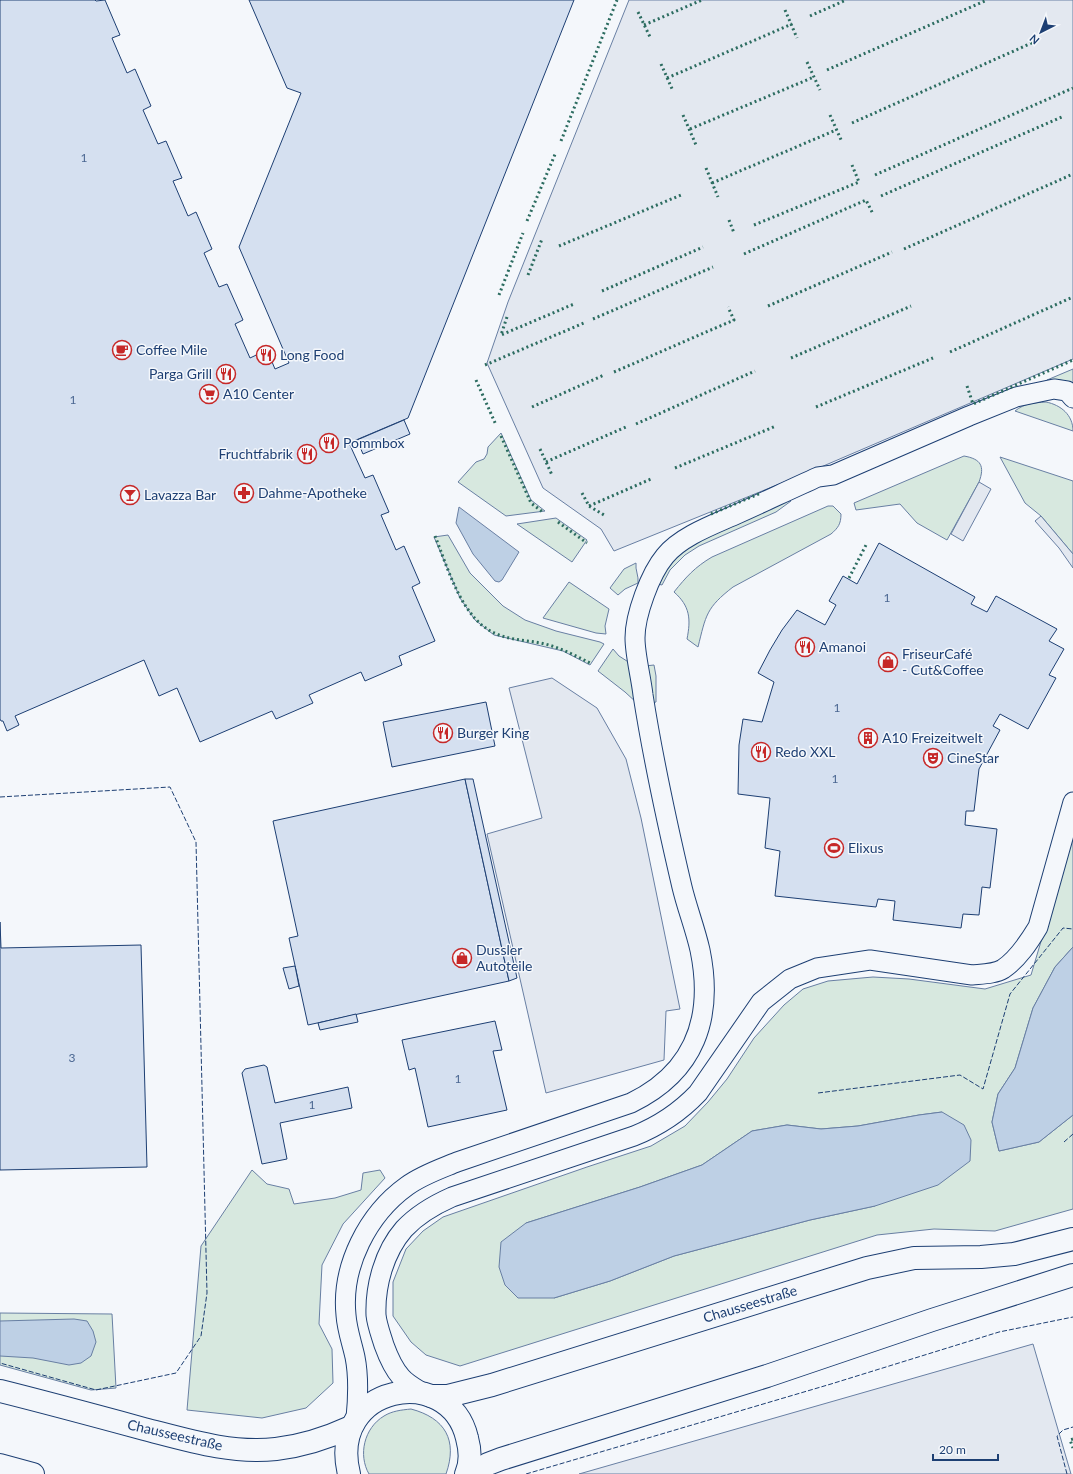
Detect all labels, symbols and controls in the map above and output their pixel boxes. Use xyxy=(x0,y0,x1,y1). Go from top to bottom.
north arrow xyxy=(1021,12,1061,52)
text: N xyxy=(1026,32,1041,47)
house number: 1 xyxy=(81,150,88,165)
cafe icon: Coffee Mile xyxy=(111,339,133,361)
place label: Coffee Mile xyxy=(136,341,207,358)
restaurant icon: Long Food xyxy=(255,344,277,366)
place label: Long Food xyxy=(280,346,344,363)
restaurant icon: Parga Grill xyxy=(215,363,237,385)
place label: Parga Grill xyxy=(149,365,212,382)
supermarket icon: A10 Center xyxy=(198,383,220,405)
place label: A10 Center xyxy=(223,385,294,402)
house number: 1 xyxy=(70,392,77,407)
restaurant icon: Pommbox xyxy=(318,432,340,454)
place label: Pommbox xyxy=(343,434,404,451)
restaurant icon: Fruchtfabrik xyxy=(296,443,318,465)
place label: Fruchtfabrik xyxy=(218,445,294,462)
pharmacy icon: Dahme-Apotheke xyxy=(233,482,255,504)
bar icon: Lavazza Bar xyxy=(119,484,141,506)
place label: Dahme-Apotheke xyxy=(258,484,367,501)
place label: Lavazza Bar xyxy=(144,486,216,503)
house number: 1 xyxy=(884,590,891,605)
restaurant icon: Amanoi xyxy=(794,636,816,658)
place label: Amanoi xyxy=(819,638,866,655)
place label: FriseurCafé - Cut&Coffee xyxy=(902,645,984,678)
shop icon: FriseurCafé - Cut&Coffee xyxy=(877,651,899,673)
house number: 1 xyxy=(834,700,841,715)
restaurant icon: Burger King xyxy=(432,722,454,744)
place label: Burger King xyxy=(457,724,529,741)
building icon: A10 Freizeitwelt xyxy=(857,727,879,749)
place label: A10 Freizeitwelt xyxy=(882,729,983,746)
restaurant icon: Redo XXL xyxy=(750,741,772,763)
place label: Redo XXL xyxy=(775,743,835,760)
theatre icon: CineStar xyxy=(922,747,944,769)
place label: CineStar xyxy=(947,749,999,766)
house number: 1 xyxy=(832,771,839,786)
sports icon: Elixus xyxy=(823,837,845,859)
place label: Elixus xyxy=(848,839,884,856)
place label: Dussler Autoteile xyxy=(476,941,532,974)
shop icon: Dussler Autoteile xyxy=(451,947,473,969)
house number: 3 xyxy=(69,1050,76,1065)
house number: 1 xyxy=(455,1071,462,1086)
house number: 1 xyxy=(309,1097,316,1112)
street label: Chausseestraße xyxy=(701,1281,799,1326)
street label: Chausseestraße xyxy=(126,1415,224,1454)
scale bar xyxy=(933,1436,998,1462)
text: 20 m xyxy=(939,1442,966,1457)

